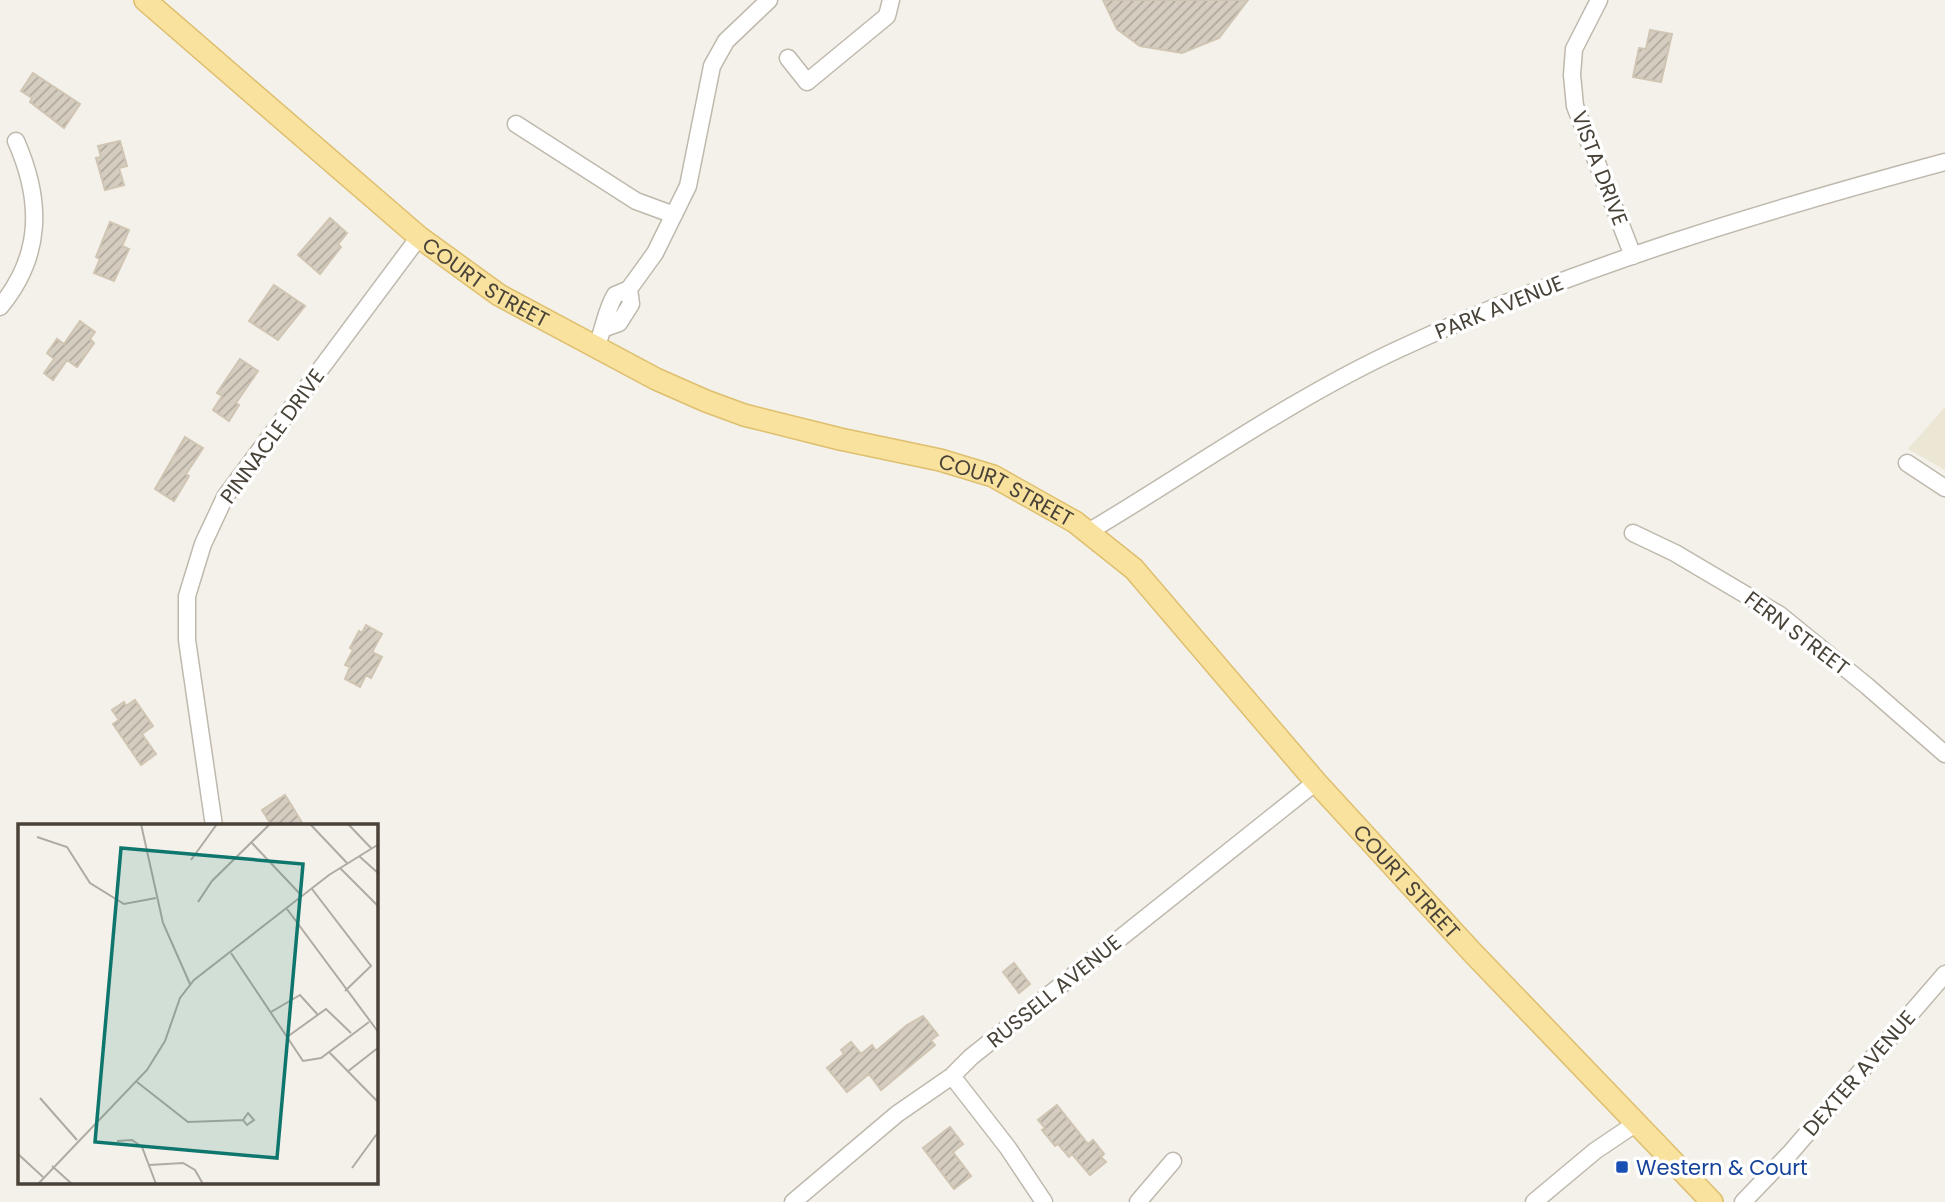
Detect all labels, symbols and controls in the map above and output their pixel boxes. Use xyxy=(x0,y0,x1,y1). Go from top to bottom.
street label: VISTA DRIVE xyxy=(1565,107,1635,229)
street label: COURT STREET xyxy=(417,230,554,334)
street label: PARK AVENUE xyxy=(1430,268,1568,346)
street label: PINNACLE DRIVE xyxy=(213,363,331,509)
street label: COURT STREET xyxy=(935,446,1079,533)
street label: FERN STREET xyxy=(1739,584,1855,682)
street label: COURT STREET xyxy=(1347,818,1467,945)
inset map xyxy=(18,824,378,1184)
street label: RUSSELL AVENUE xyxy=(981,928,1127,1054)
street label: DEXTER AVENUE xyxy=(1796,1004,1922,1142)
place label: Western & Court xyxy=(1636,1153,1808,1182)
marker: Western & Court xyxy=(1614,1159,1630,1175)

